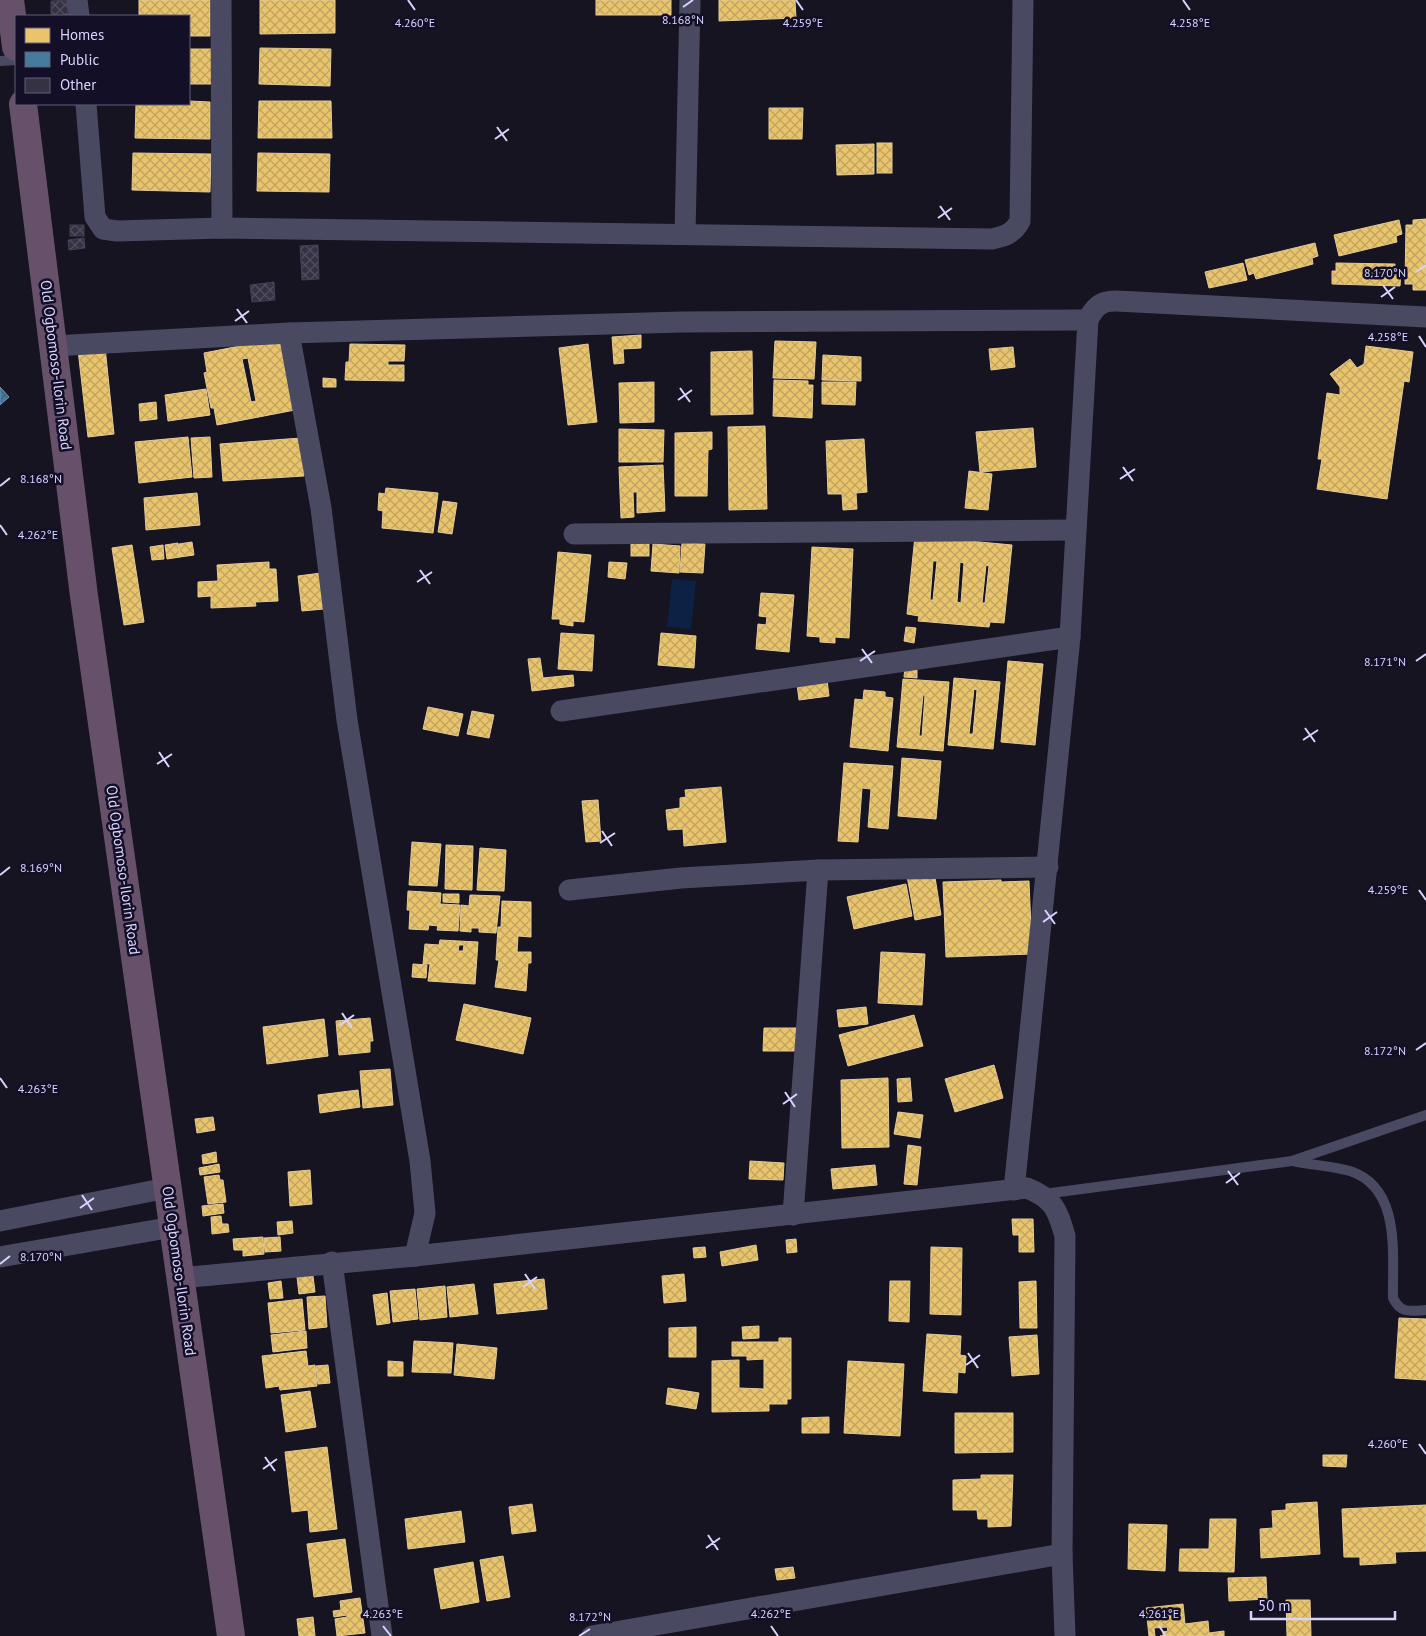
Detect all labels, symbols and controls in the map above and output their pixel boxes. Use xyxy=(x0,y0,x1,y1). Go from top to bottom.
text: 8.168°N xyxy=(662,12,704,27)
legend xyxy=(15,15,190,105)
text: 4.260°E xyxy=(395,15,435,30)
text: 4.259°E xyxy=(783,15,823,30)
text: 4.258°E xyxy=(1170,15,1210,30)
text: Homes xyxy=(60,25,104,44)
text: Public xyxy=(60,50,99,69)
text: Other xyxy=(60,75,96,94)
text: 8.170°N xyxy=(1364,265,1406,280)
street label: Old Ogbomoso-Ilorin Road xyxy=(37,279,76,451)
text: 4.258°E xyxy=(1368,329,1408,344)
text: 8.168°N xyxy=(20,471,62,486)
text: 4.262°E xyxy=(18,527,58,542)
text: 8.171°N xyxy=(1364,654,1406,669)
street label: Old Ogbomoso-Ilorin Road xyxy=(102,784,145,956)
text: 8.169°N xyxy=(20,860,62,875)
text: 4.259°E xyxy=(1368,882,1408,897)
text: 8.172°N xyxy=(1364,1043,1406,1058)
text: 4.263°E xyxy=(18,1081,58,1096)
street label: Old Ogbomoso-Ilorin Road xyxy=(158,1185,201,1357)
text: 8.170°N xyxy=(20,1249,62,1264)
text: 4.260°E xyxy=(1368,1436,1408,1451)
scale bar xyxy=(1251,1588,1395,1620)
text: 50 m xyxy=(1258,1596,1291,1615)
text: 4.263°E xyxy=(363,1606,403,1621)
text: 4.262°E xyxy=(751,1606,791,1621)
text: 4.261°E xyxy=(1139,1606,1179,1621)
text: 8.172°N xyxy=(569,1609,611,1624)

